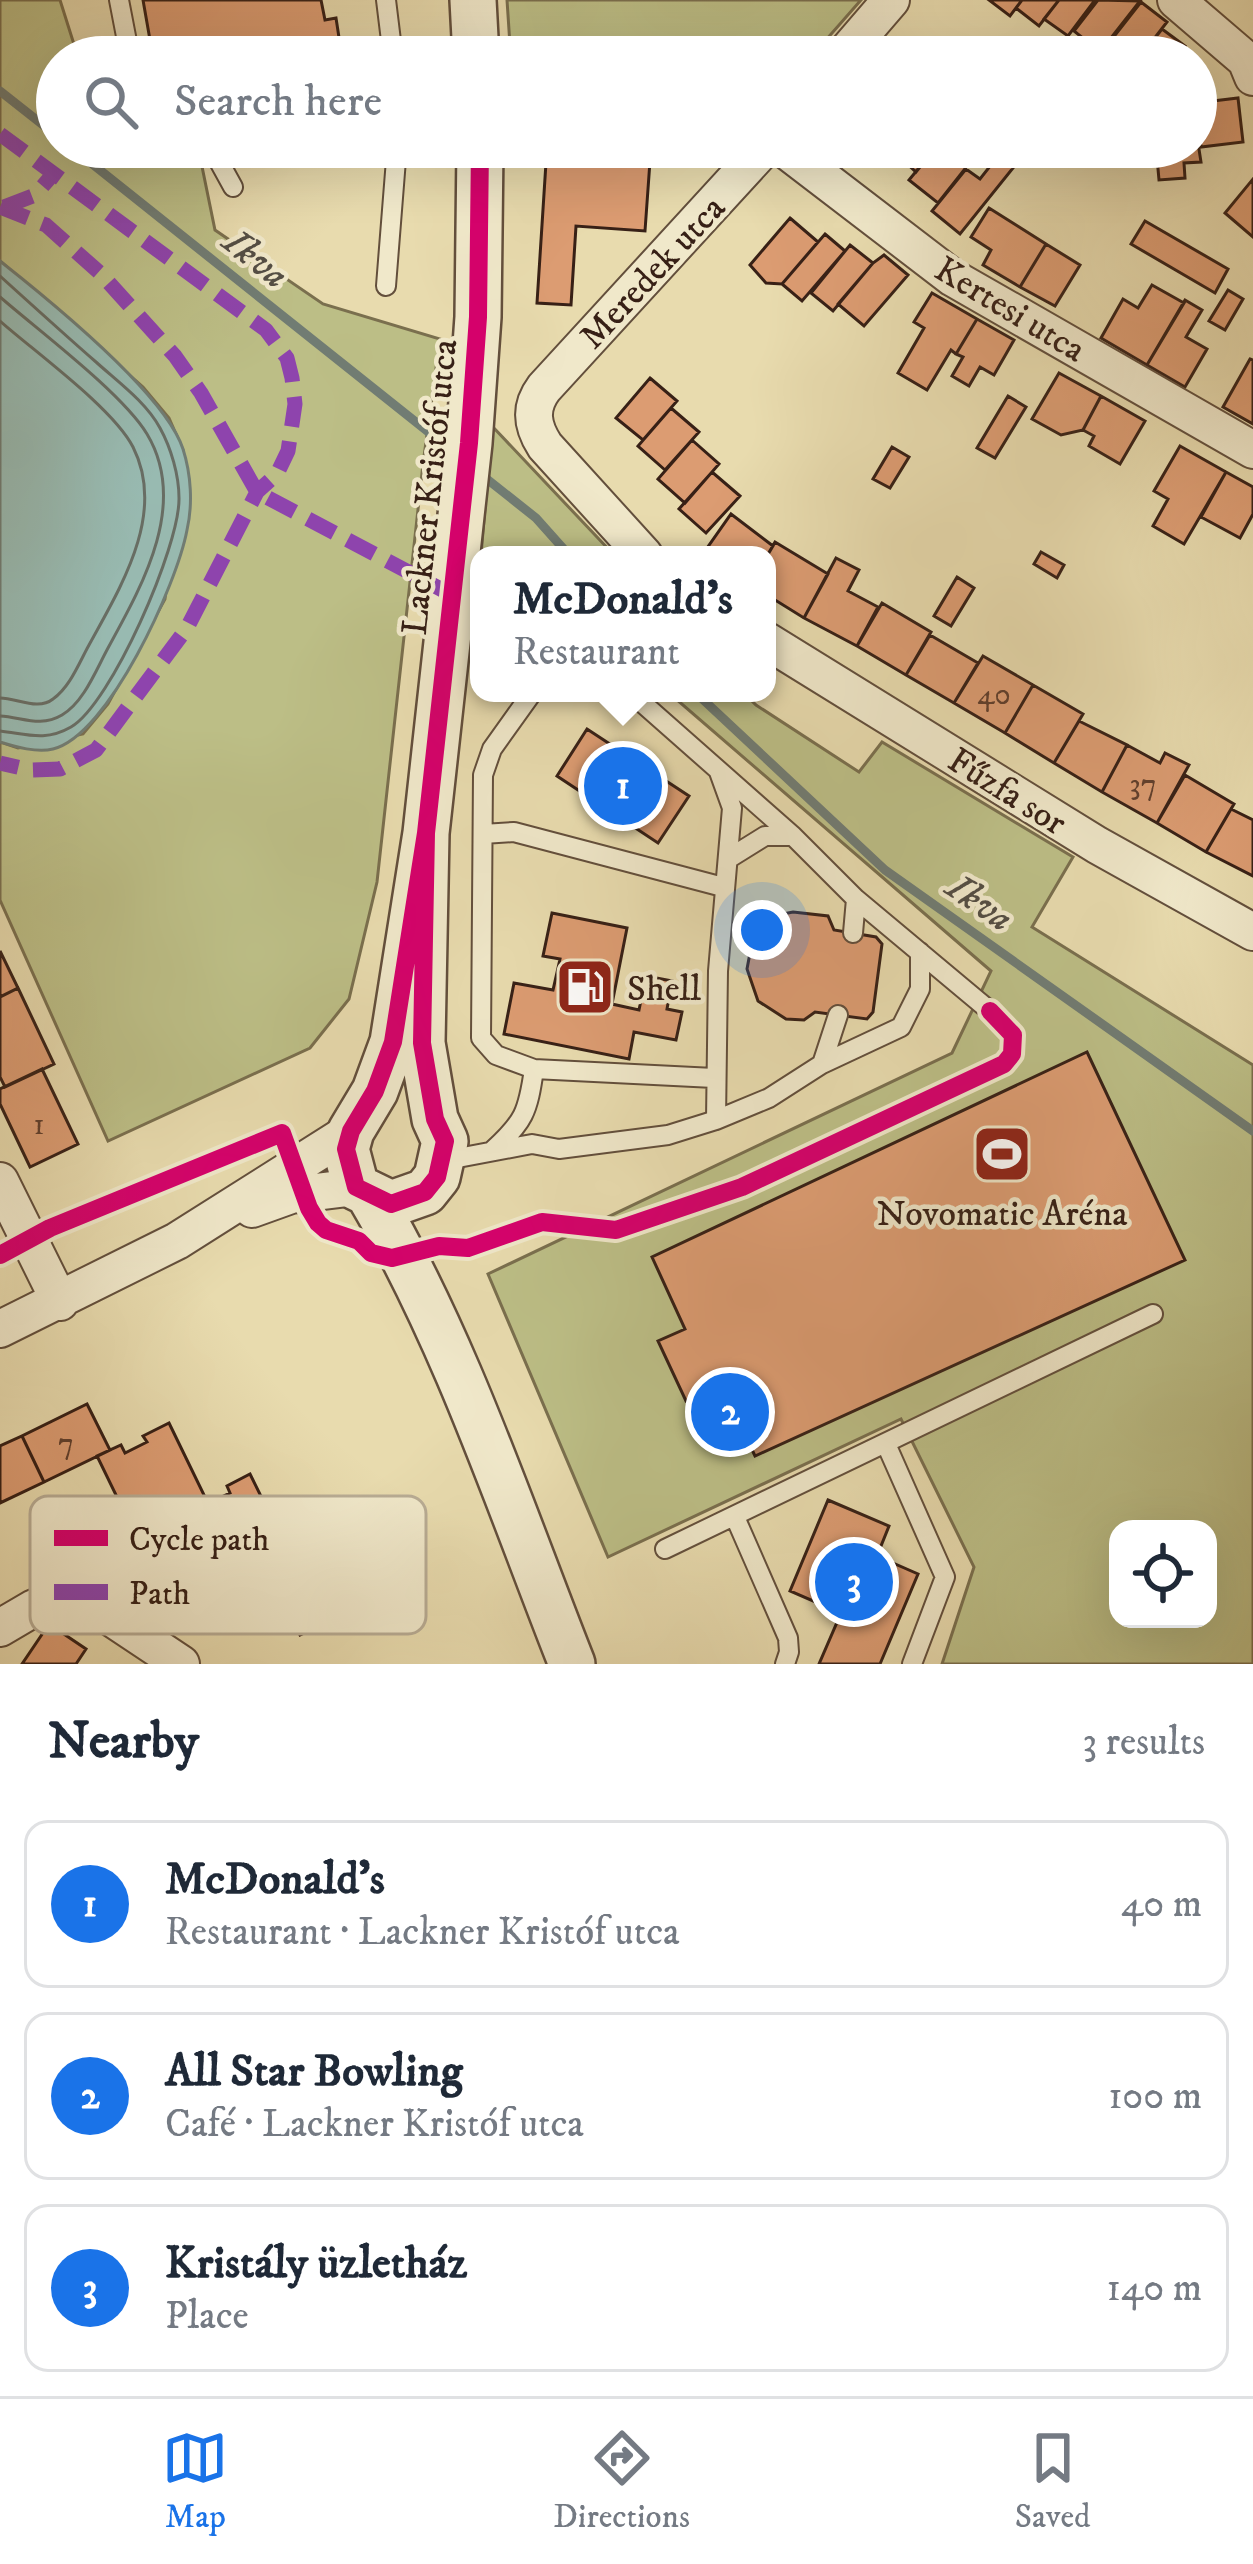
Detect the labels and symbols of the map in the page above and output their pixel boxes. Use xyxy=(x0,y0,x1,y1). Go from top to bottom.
street label: Meredek utca xyxy=(570,186,736,359)
water label: Ikva xyxy=(210,216,298,300)
street label: Kertesi utca xyxy=(926,247,1094,373)
street label: Lackner Kristóf utca xyxy=(393,336,468,637)
house number: 40 xyxy=(977,677,1011,714)
street label: Fűzfa sor xyxy=(939,738,1075,846)
pin: 1 xyxy=(584,741,662,831)
house number: 37 xyxy=(1130,767,1157,804)
water label: Ikva xyxy=(934,861,1022,943)
your location xyxy=(732,900,792,960)
fuel station icon: Shell xyxy=(554,956,616,1018)
place label: Shell xyxy=(627,967,701,1012)
house number: 1 xyxy=(33,1107,45,1144)
sports icon: Novomatic Aréna xyxy=(971,1123,1033,1185)
place label: Novomatic Aréna xyxy=(876,1192,1128,1237)
pin: 2 xyxy=(691,1367,769,1457)
house number: 7 xyxy=(58,1426,74,1463)
legend xyxy=(30,1496,426,1634)
text: Cycle path xyxy=(129,1520,269,1561)
pin: 3 xyxy=(815,1537,893,1627)
text: Path xyxy=(129,1574,190,1615)

